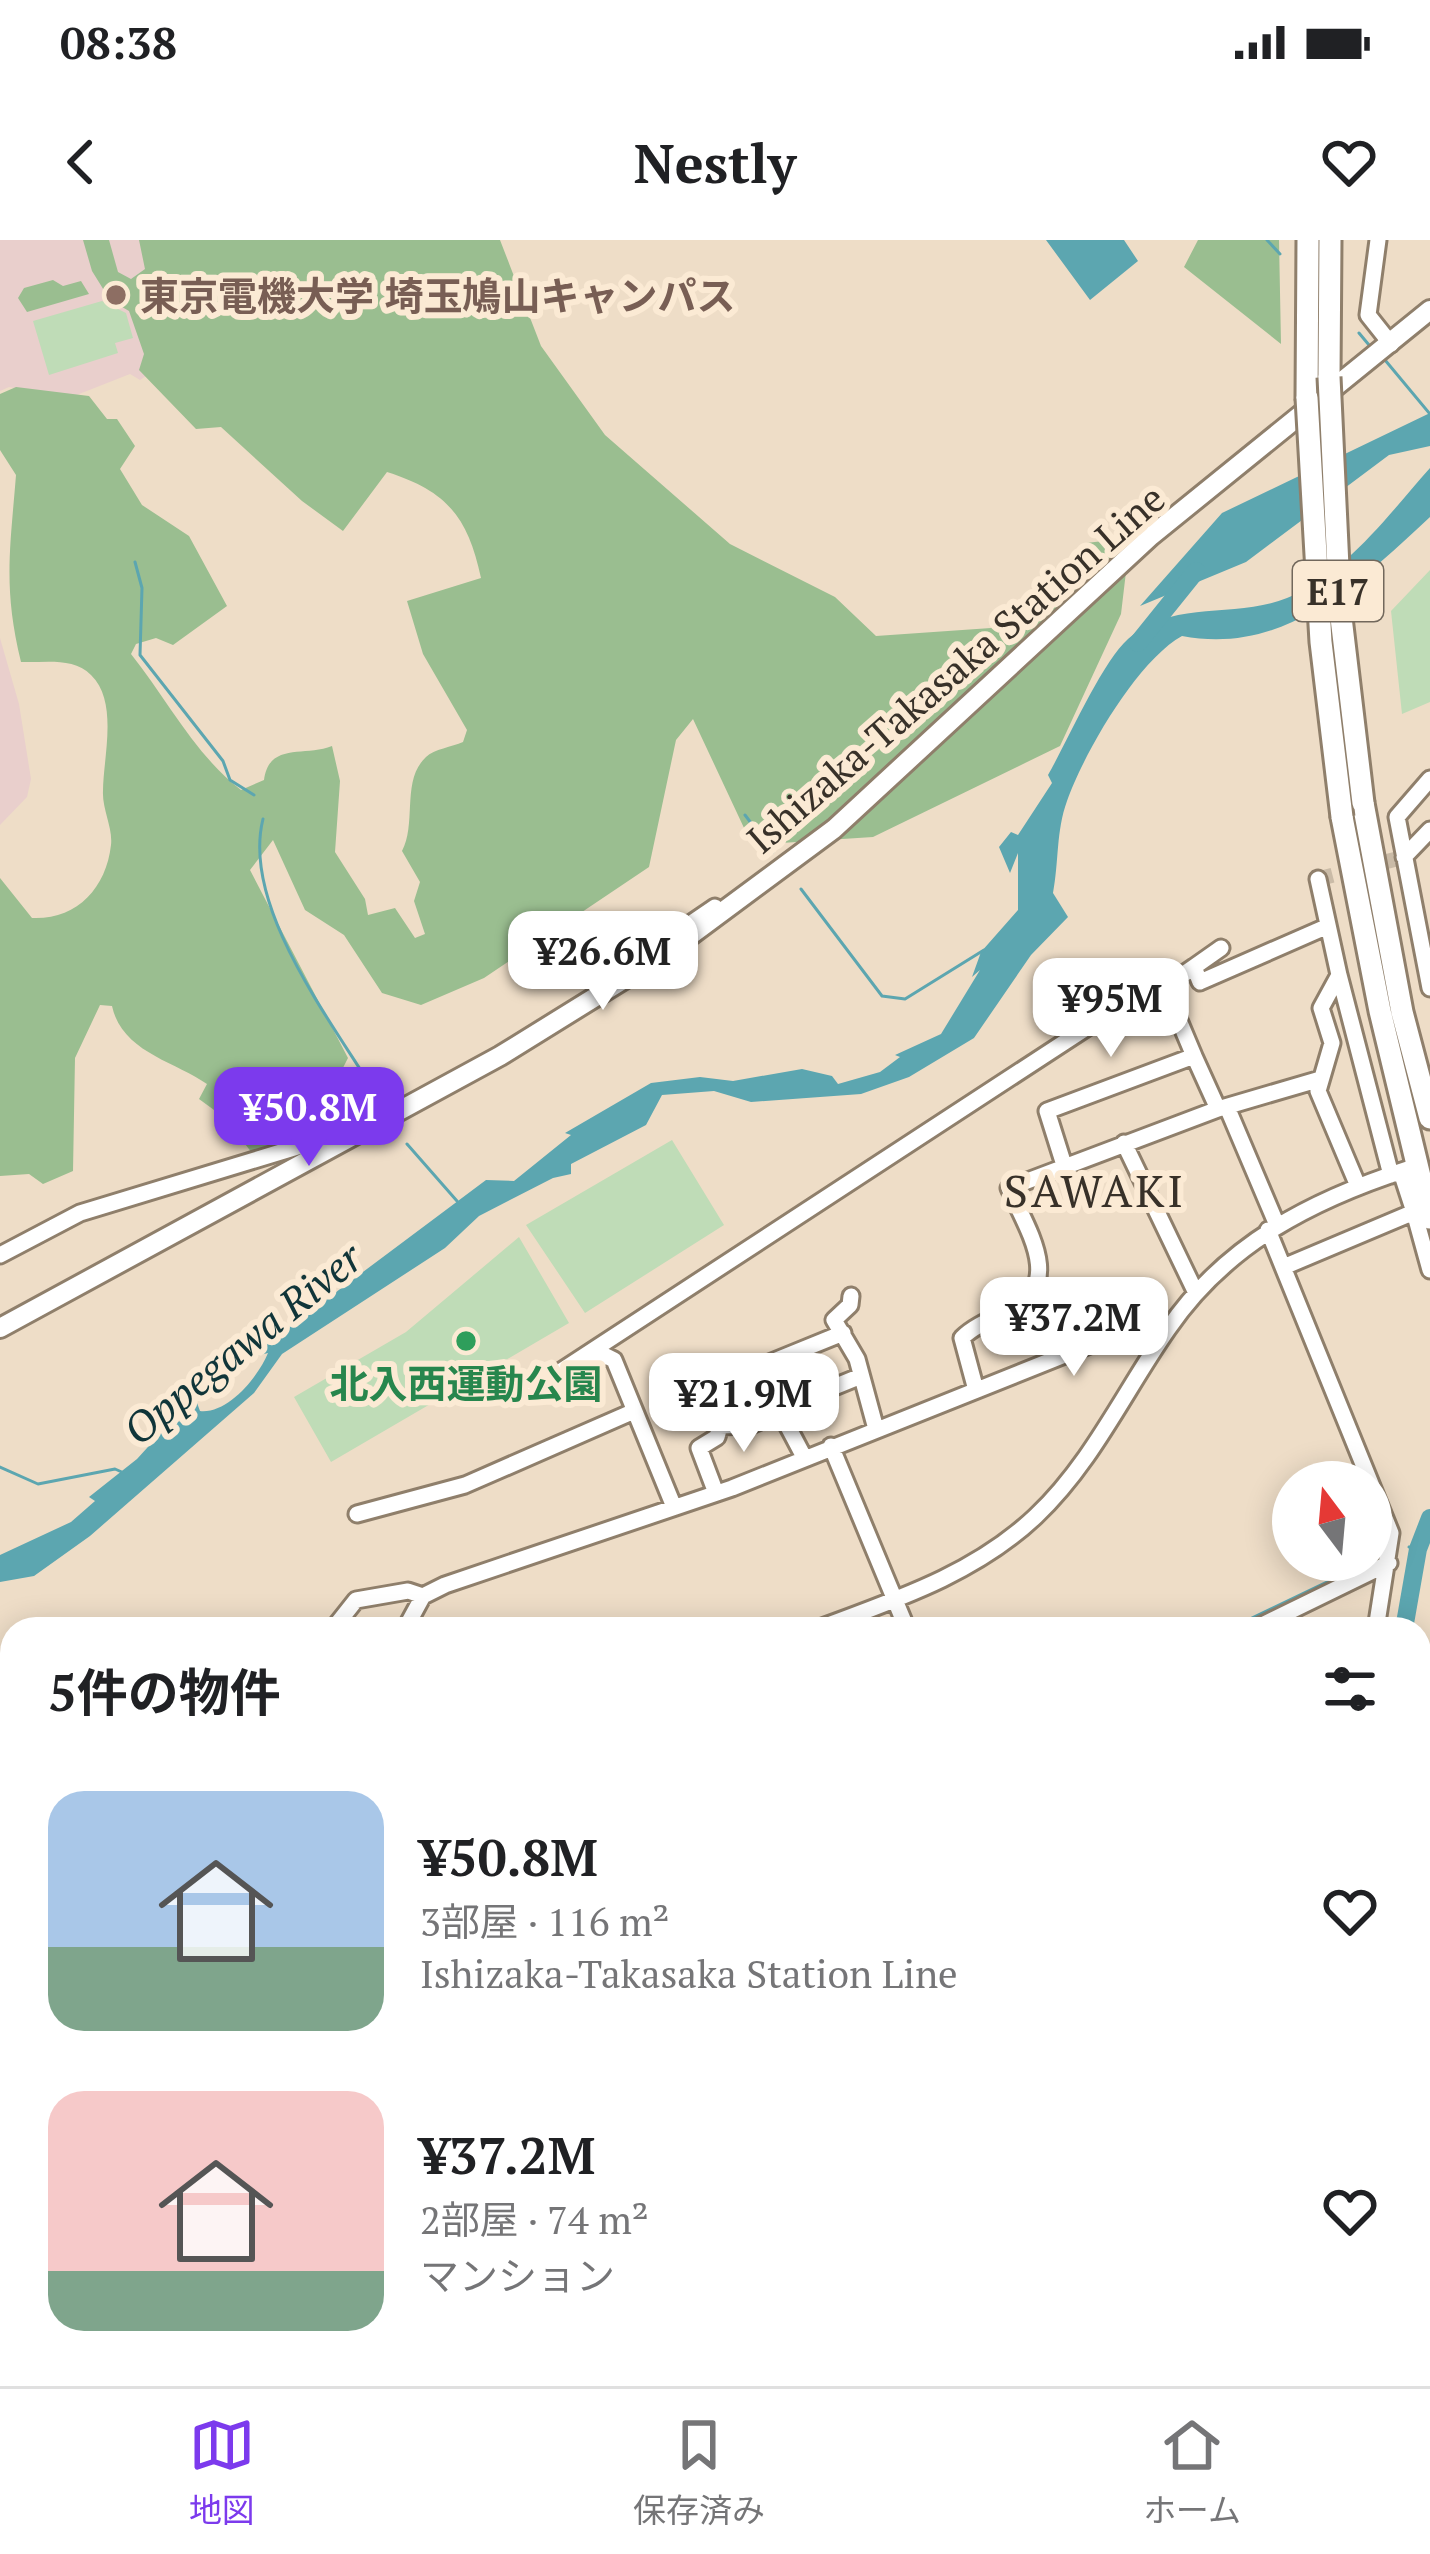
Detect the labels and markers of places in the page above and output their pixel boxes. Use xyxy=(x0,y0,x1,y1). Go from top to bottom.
place label: 東京電機大学 埼玉鳩山キャンパス xyxy=(140,269,736,321)
marker: 東京電機大学 埼玉鳩山キャンパス xyxy=(103,282,129,308)
pin: ¥26.6M xyxy=(505,911,701,1013)
pin: ¥95M xyxy=(1040,958,1182,1060)
pin: ¥50.8M xyxy=(211,1067,407,1169)
pin: ¥37.2M xyxy=(976,1277,1172,1379)
marker: 北入西運動公園 xyxy=(453,1328,479,1354)
pin: ¥21.9M xyxy=(646,1353,842,1455)
place label: 北入西運動公園 xyxy=(329,1357,603,1409)

